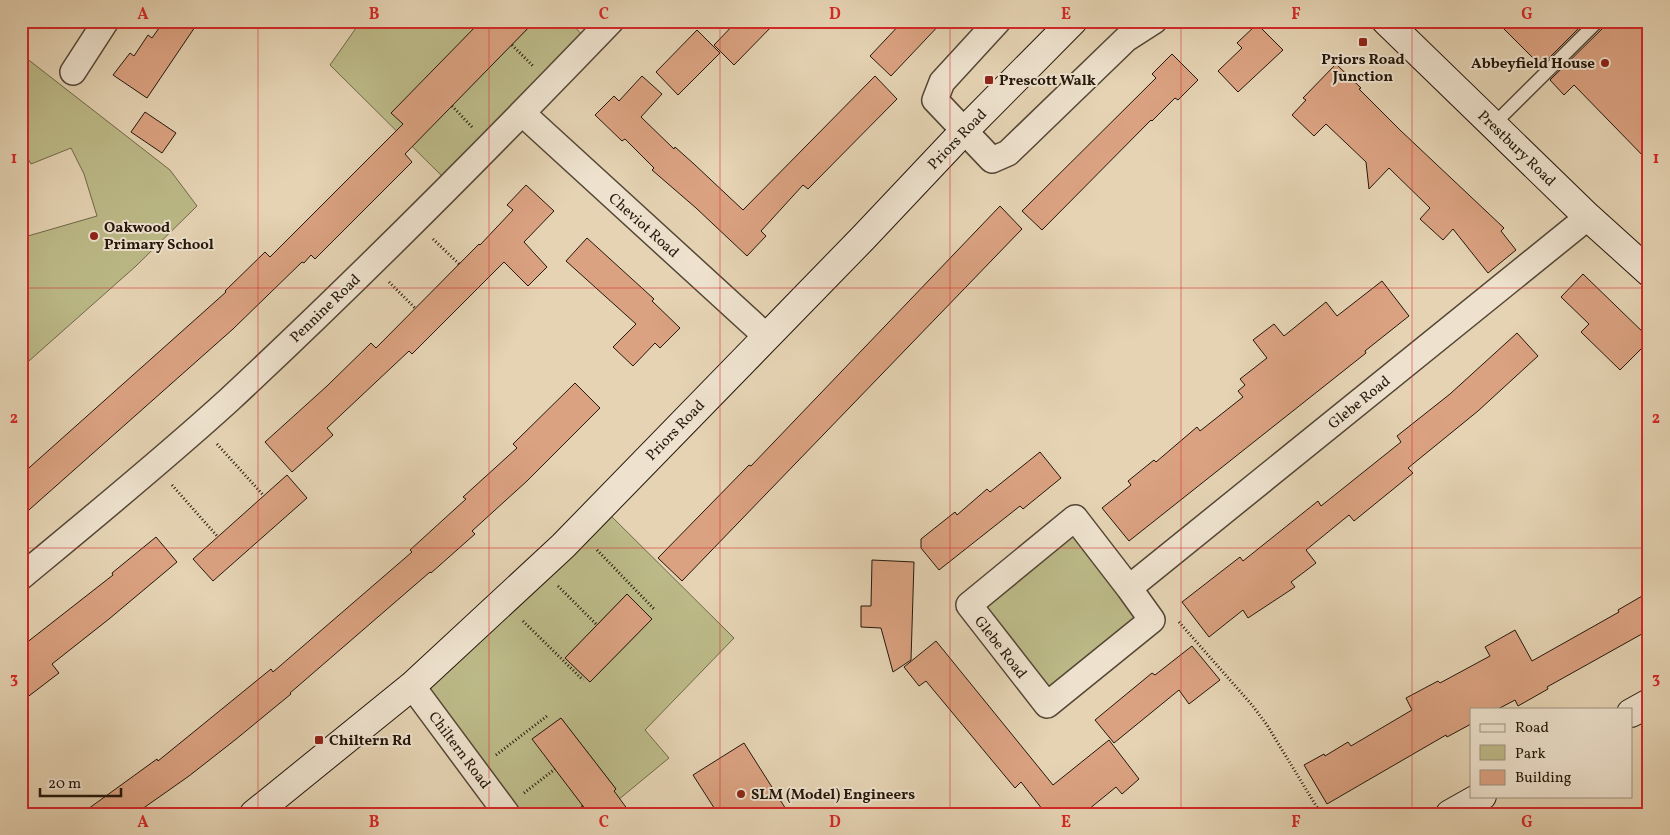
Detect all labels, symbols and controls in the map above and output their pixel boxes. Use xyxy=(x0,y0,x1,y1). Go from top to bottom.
text: A xyxy=(137,4,149,26)
text: B xyxy=(369,4,380,26)
text: C xyxy=(599,4,609,26)
text: D xyxy=(829,4,841,26)
text: E xyxy=(1061,4,1071,26)
text: F xyxy=(1291,4,1301,26)
text: G xyxy=(1521,4,1533,26)
marker: Priors Road Junction xyxy=(1357,36,1369,48)
place label: Priors Road Junction xyxy=(1321,50,1405,88)
place label: Abbeyfield House xyxy=(1471,54,1595,75)
marker: Abbeyfield House xyxy=(1599,57,1611,69)
place label: Prescott Walk xyxy=(999,71,1096,92)
marker: Prescott Walk xyxy=(983,74,995,86)
street label: Priors Road xyxy=(924,105,992,175)
street label: Prestbury Road xyxy=(1472,106,1560,192)
text: 1 xyxy=(11,148,17,170)
text: 1 xyxy=(1653,148,1659,170)
street label: Cheviot Road xyxy=(603,189,683,263)
place label: Oakwood Primary School xyxy=(104,218,214,256)
marker: Oakwood Primary School xyxy=(88,230,100,242)
street label: Pennine Road xyxy=(286,270,366,348)
street label: Glebe Road xyxy=(1324,371,1396,435)
street label: Priors Road xyxy=(642,396,710,466)
text: 2 xyxy=(10,408,18,430)
text: 2 xyxy=(1652,408,1660,430)
street label: Glebe Road xyxy=(969,612,1031,684)
text: 3 xyxy=(10,668,18,690)
text: 3 xyxy=(1652,668,1660,690)
street label: Chiltern Road xyxy=(423,708,495,794)
legend xyxy=(1470,708,1632,798)
text: Road xyxy=(1515,718,1549,739)
place label: Chiltern Rd xyxy=(329,731,411,752)
marker: Chiltern Rd xyxy=(313,734,325,746)
text: Park xyxy=(1515,744,1546,765)
scale bar xyxy=(40,765,121,797)
text: Building xyxy=(1515,768,1572,789)
text: 20 m xyxy=(48,774,81,795)
place label: SLM (Model) Engineers xyxy=(751,785,915,806)
marker: SLM (Model) Engineers xyxy=(735,788,747,800)
text: A xyxy=(137,812,149,834)
text: B xyxy=(369,812,380,834)
text: C xyxy=(599,812,609,834)
text: D xyxy=(829,812,841,834)
text: E xyxy=(1061,812,1071,834)
text: F xyxy=(1291,812,1301,834)
text: G xyxy=(1521,812,1533,834)

